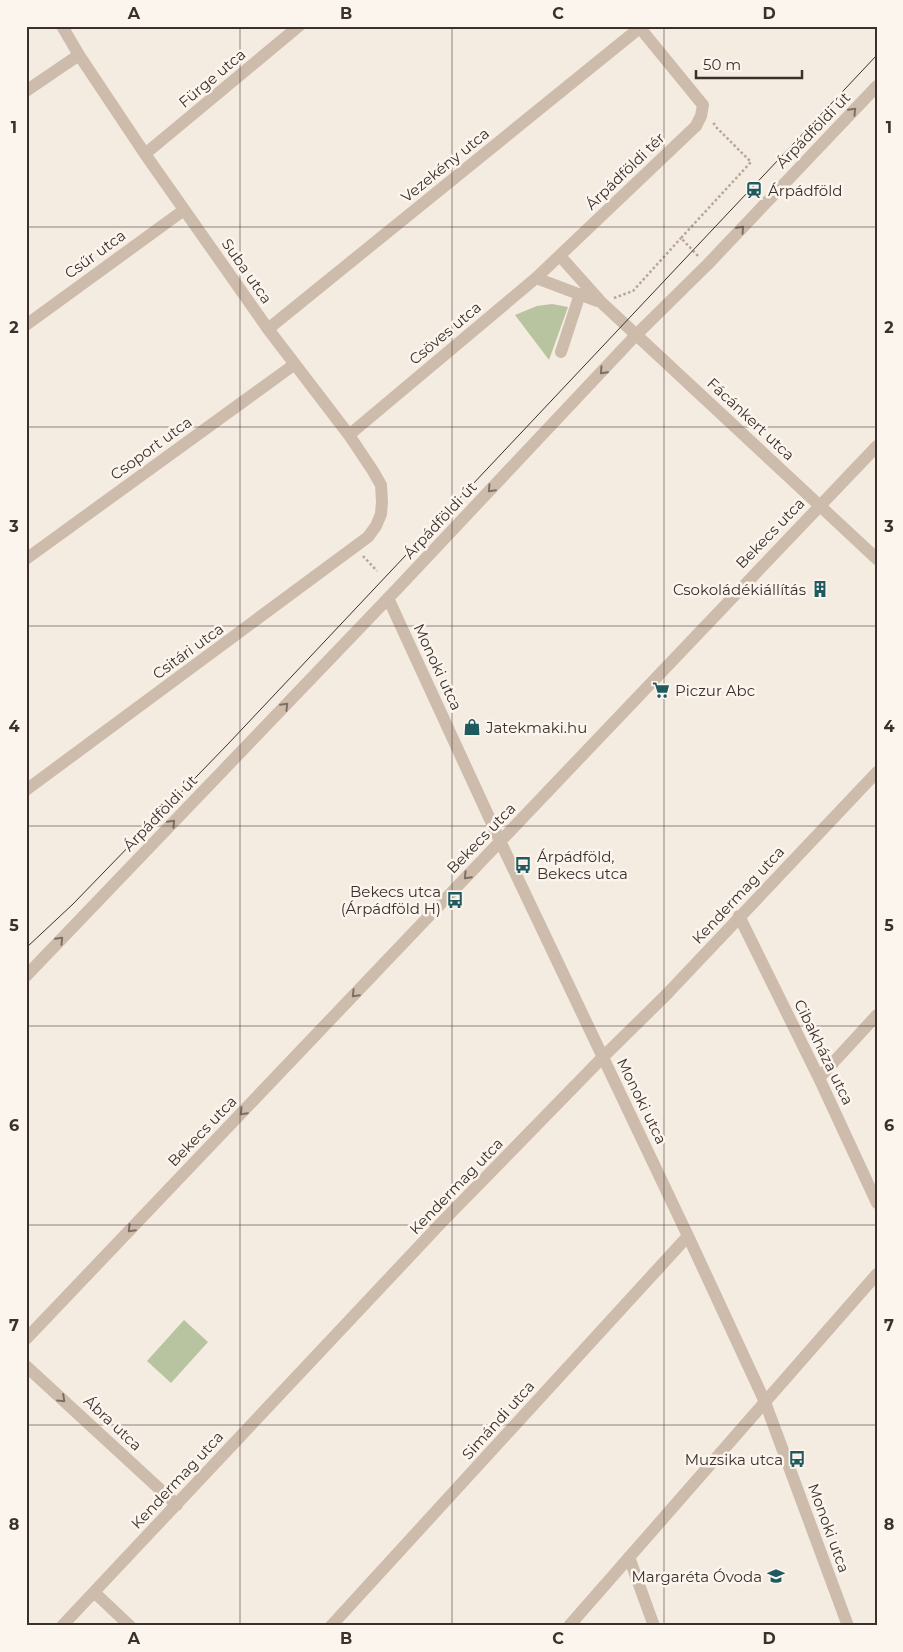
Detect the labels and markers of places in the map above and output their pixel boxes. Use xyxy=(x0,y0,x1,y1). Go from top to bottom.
station icon: Árpádföld xyxy=(744,180,764,200)
place label: Árpádföld xyxy=(768,181,842,200)
building icon: Csokoládékiállítás xyxy=(810,579,830,599)
place label: Csokoládékiállítás xyxy=(673,580,806,599)
supermarket icon: Piczur Abc xyxy=(651,680,671,700)
place label: Piczur Abc xyxy=(675,681,755,700)
shop icon: Jatekmaki.hu xyxy=(462,717,482,737)
place label: Jatekmaki.hu xyxy=(485,718,587,737)
place label: Árpádföld, Bekecs utca xyxy=(537,847,628,883)
bus stop icon: Árpádföld, Bekecs utca xyxy=(513,855,533,875)
place label: Bekecs utca (Árpádföld H) xyxy=(341,882,441,918)
bus stop icon: Bekecs utca (Árpádföld H) xyxy=(445,890,465,910)
bus stop icon: Muzsika utca xyxy=(787,1449,807,1469)
place label: Muzsika utca xyxy=(685,1450,783,1469)
school or university icon: Margaréta Óvoda xyxy=(766,1566,786,1586)
place label: Margaréta Óvoda xyxy=(632,1567,762,1586)

